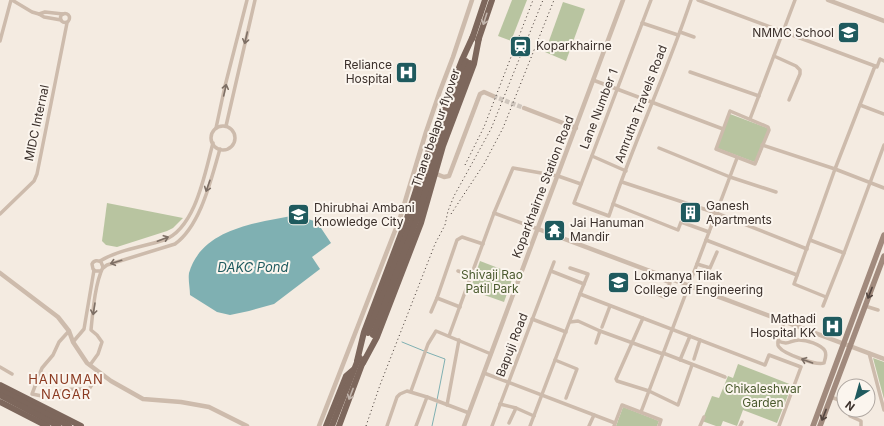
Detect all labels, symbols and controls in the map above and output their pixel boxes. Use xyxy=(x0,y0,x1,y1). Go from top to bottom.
one-way arrow xyxy=(481,13,488,26)
school or university icon: NMMC School xyxy=(836,20,862,46)
place label: NMMC School xyxy=(752,25,834,40)
one-way arrow xyxy=(241,31,249,44)
station icon: Koparkhairne xyxy=(507,33,533,59)
place label: Koparkhairne xyxy=(536,38,612,53)
street label: Amrutha Travels Road xyxy=(611,43,670,165)
place label: Reliance Hospital xyxy=(344,57,392,86)
hospital icon: Reliance Hospital xyxy=(394,59,420,85)
street label: Thane belapur flyover xyxy=(408,66,463,189)
street label: Lane Number 1 xyxy=(576,67,621,151)
street label: MIDC Internal xyxy=(21,83,52,162)
one-way arrow xyxy=(221,83,229,96)
street label: Koparkhairne Station Road xyxy=(508,114,577,260)
one-way arrow xyxy=(204,179,211,192)
place label: Ganesh Apartments xyxy=(706,198,772,227)
place label: Dhirubhai Ambani Knowledge City xyxy=(314,200,415,229)
building icon: Ganesh Apartments xyxy=(677,200,703,226)
school or university icon: Dhirubhai Ambani Knowledge City xyxy=(286,202,312,228)
place label: Jai Hanuman Mandir xyxy=(570,215,644,244)
temple icon: Jai Hanuman Mandir xyxy=(541,217,567,243)
one-way arrow xyxy=(156,235,168,243)
one-way arrow xyxy=(110,259,123,266)
water label: DAKC Pond xyxy=(217,259,289,275)
park label: Shivaji Rao Patil Park xyxy=(461,267,523,296)
place label: Lokmanya Tilak College of Engineering xyxy=(634,268,763,297)
school or university icon: Lokmanya Tilak College of Engineering xyxy=(606,270,632,296)
one-way arrow xyxy=(866,286,874,298)
one-way arrow xyxy=(90,302,98,315)
street label: Bapuji Road xyxy=(492,311,531,379)
place label: Mathadi Hospital KK xyxy=(750,311,816,340)
hospital icon: Mathadi Hospital KK xyxy=(819,313,845,339)
one-way arrow xyxy=(802,356,814,364)
district label: HANUMAN NAGAR xyxy=(28,371,104,402)
north arrow xyxy=(836,378,876,418)
park label: Chikaleshwar Garden xyxy=(725,381,802,410)
one-way arrow xyxy=(347,388,355,400)
text: N xyxy=(842,398,858,414)
one-way arrow xyxy=(820,408,828,420)

